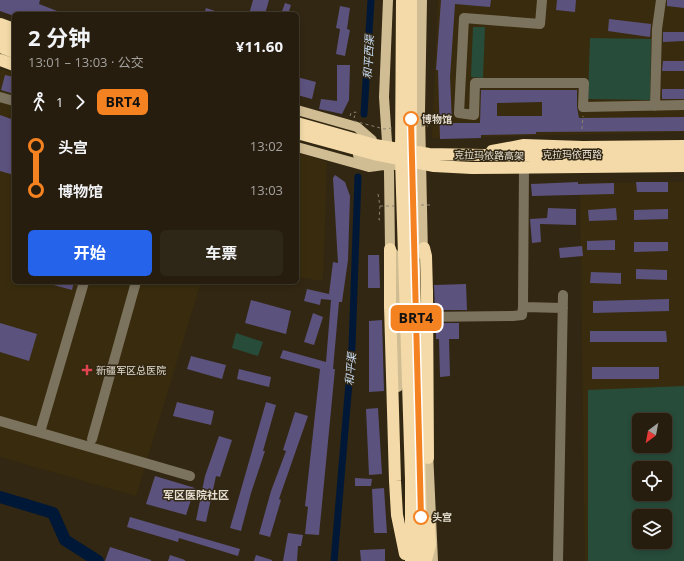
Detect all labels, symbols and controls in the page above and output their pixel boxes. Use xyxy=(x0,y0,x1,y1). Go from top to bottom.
text: 2 分钟 xyxy=(28,22,90,52)
water label: 和平西渠 xyxy=(359,33,377,79)
text: ¥11.60 xyxy=(236,36,283,56)
text: 13:01 – 13:03 · 公交 xyxy=(28,53,144,71)
icon: walk xyxy=(28,91,50,113)
icon: forward xyxy=(69,91,91,113)
text: BRT4 xyxy=(105,92,140,111)
text: 1 xyxy=(56,93,63,111)
marker: 博物馆 xyxy=(403,111,419,127)
place label: 博物馆 xyxy=(422,112,452,126)
text: 头宫 xyxy=(58,137,88,157)
text: 13:02 xyxy=(250,137,283,155)
street label: 克拉玛依路高架 xyxy=(454,147,524,163)
street label: 克拉玛依西路 xyxy=(542,147,602,161)
text: 博物馆 xyxy=(58,181,103,201)
text: 13:03 xyxy=(250,181,283,199)
button: 开始 xyxy=(28,230,152,276)
button: 车票 xyxy=(160,230,283,276)
line badge: BRT4 xyxy=(388,305,444,331)
text: BRT4 xyxy=(399,308,433,327)
water label: 和平渠 xyxy=(341,350,359,386)
place label: 新疆军区总医院 xyxy=(96,363,166,377)
marker: 新疆军区总医院 xyxy=(81,364,93,376)
north arrow xyxy=(632,413,672,453)
map controls xyxy=(632,413,672,549)
button: locate xyxy=(632,461,672,501)
district label: 军区医院社区 xyxy=(163,487,229,502)
marker: 头宫 xyxy=(413,509,429,525)
button: layers xyxy=(632,509,672,549)
place label: 头宫 xyxy=(432,510,452,524)

